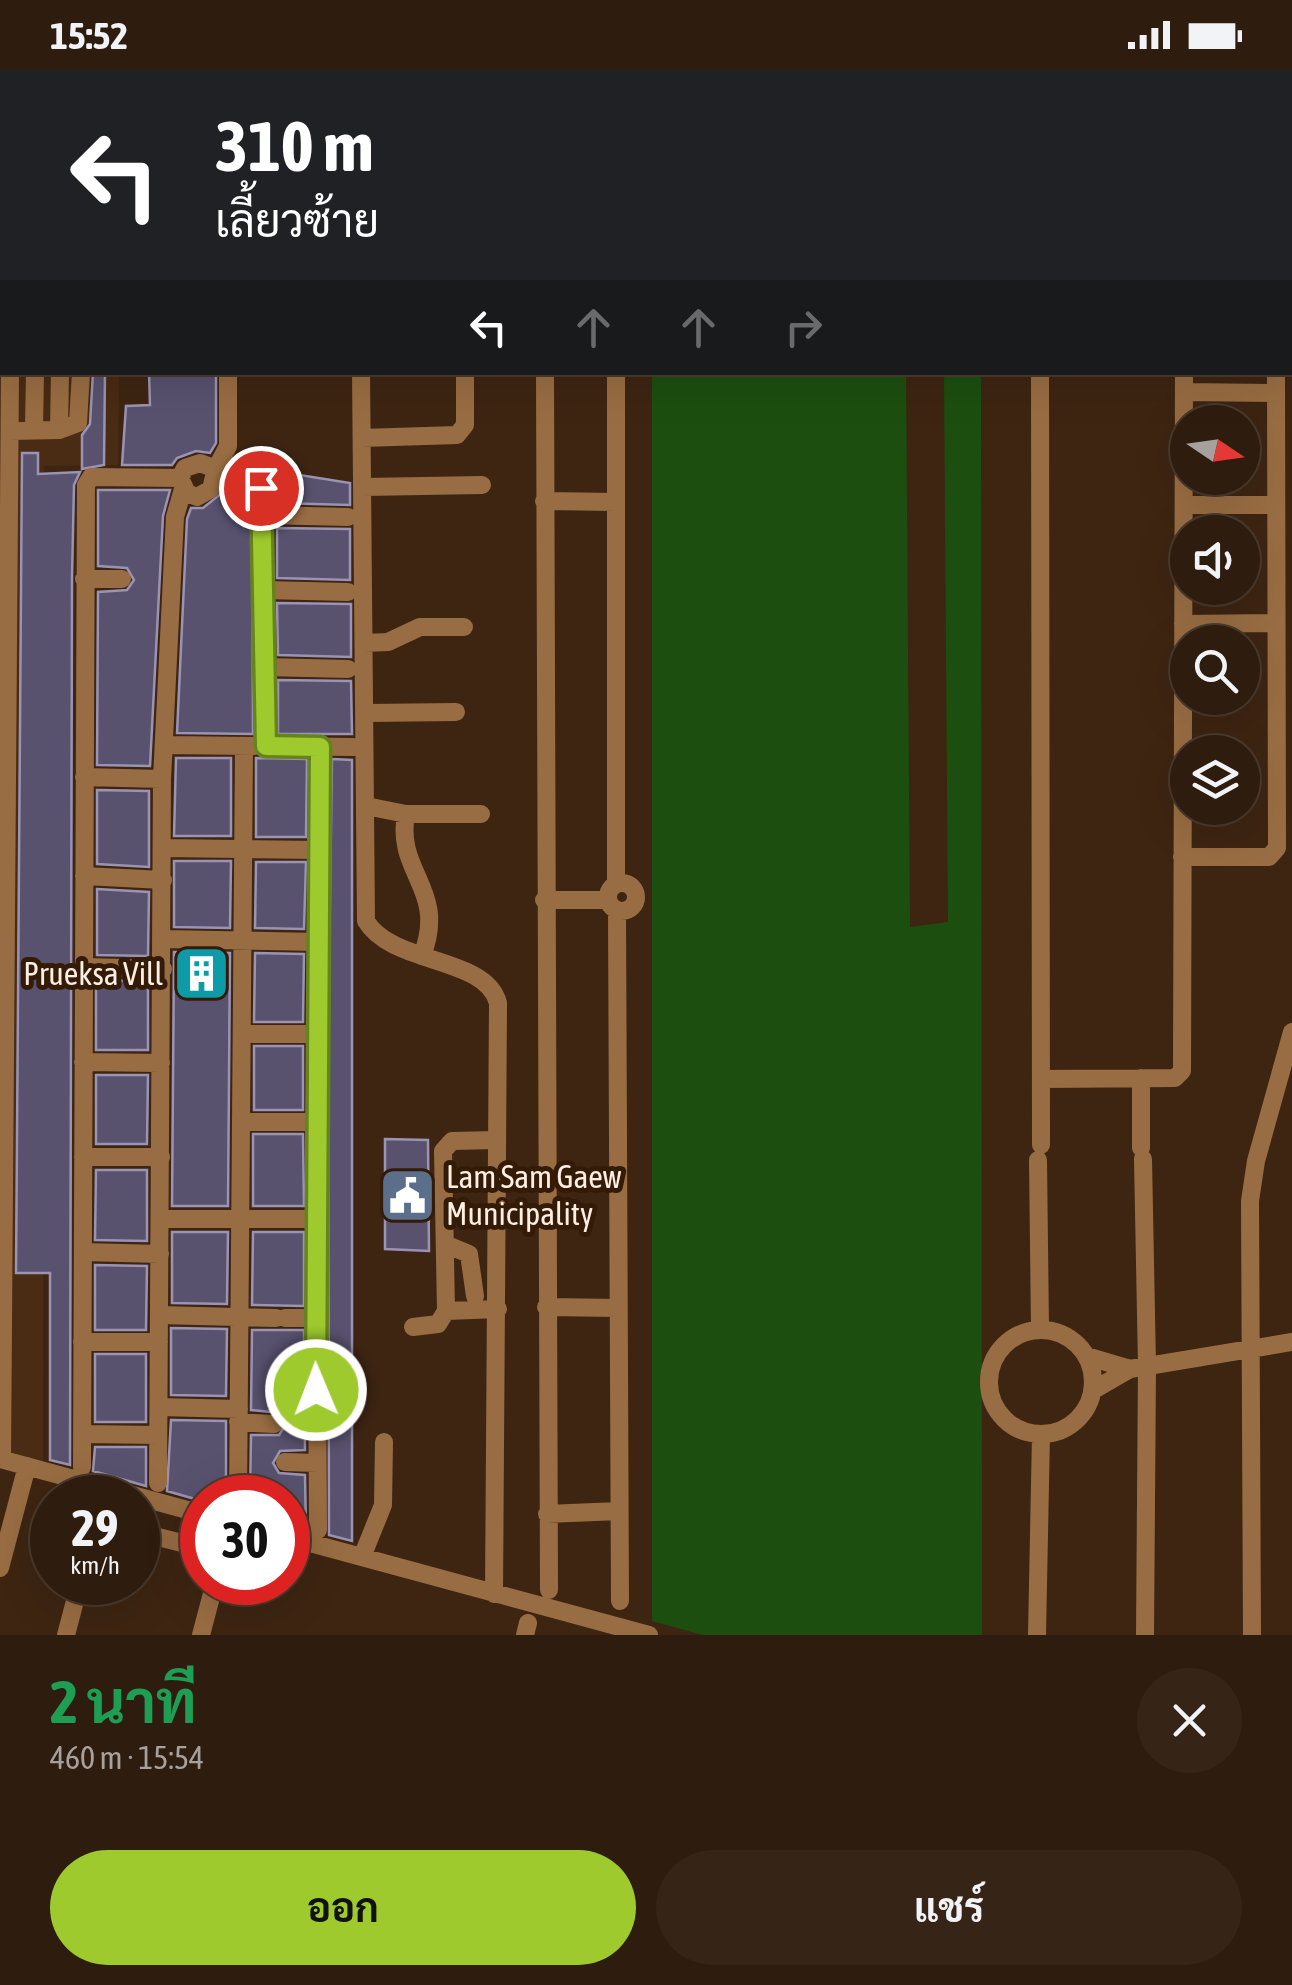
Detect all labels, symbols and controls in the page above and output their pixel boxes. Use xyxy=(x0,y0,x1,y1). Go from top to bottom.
text: 15:52 xyxy=(50,14,128,57)
text: 310 m xyxy=(215,106,374,186)
icon: left xyxy=(50,110,180,240)
text: เลี้ยวซ้าย xyxy=(215,195,379,247)
icon: left xyxy=(461,300,516,355)
icon: ahead xyxy=(566,300,621,355)
icon: ahead xyxy=(671,300,726,355)
icon: right xyxy=(776,300,831,355)
north arrow xyxy=(1170,405,1260,495)
map controls xyxy=(1170,405,1260,825)
pin xyxy=(219,446,304,531)
icon: arrive xyxy=(234,461,289,516)
button: sound xyxy=(1170,515,1260,605)
button: search xyxy=(1170,625,1260,715)
button: layers xyxy=(1170,735,1260,825)
building icon: Prueksa Vill xyxy=(172,944,232,1004)
place label: Prueksa Vill xyxy=(23,955,164,992)
place label: Lam Sam Gaew Municipality xyxy=(446,1158,622,1232)
public building icon: Lam Sam Gaew Municipality xyxy=(377,1165,437,1225)
position arrow xyxy=(264,1338,368,1442)
speed limit sign: 30 xyxy=(180,1475,310,1605)
text: 29 xyxy=(71,1499,118,1557)
text: km/h xyxy=(70,1551,120,1579)
text: 2 นาที xyxy=(50,1667,197,1736)
button: close xyxy=(1137,1668,1242,1773)
text: 460 m · 15:54 xyxy=(50,1739,204,1776)
button: ออก xyxy=(50,1850,636,1965)
button: แชร์ xyxy=(656,1850,1242,1965)

